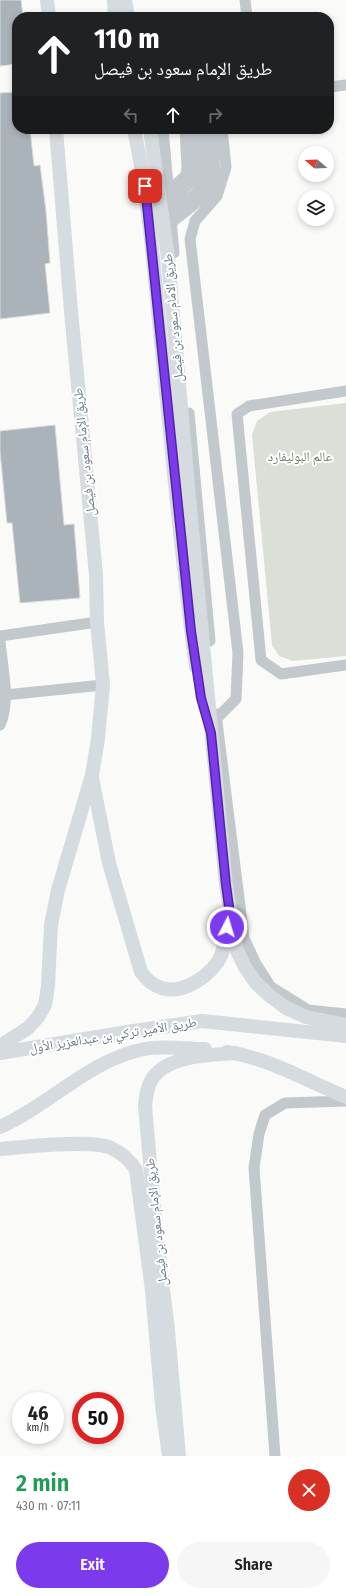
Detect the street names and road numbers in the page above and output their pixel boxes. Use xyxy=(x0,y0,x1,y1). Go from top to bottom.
street label: طريق الامام سعود بن فيصل xyxy=(160,253,187,383)
street label: طريق الإمام سعود بن فيصل xyxy=(70,387,99,517)
street label: طريق الأمير تركي بن عبدالعزيز الأول xyxy=(28,1014,198,1059)
street label: طريق الإمام سعود بن فيصل xyxy=(142,1157,171,1287)

